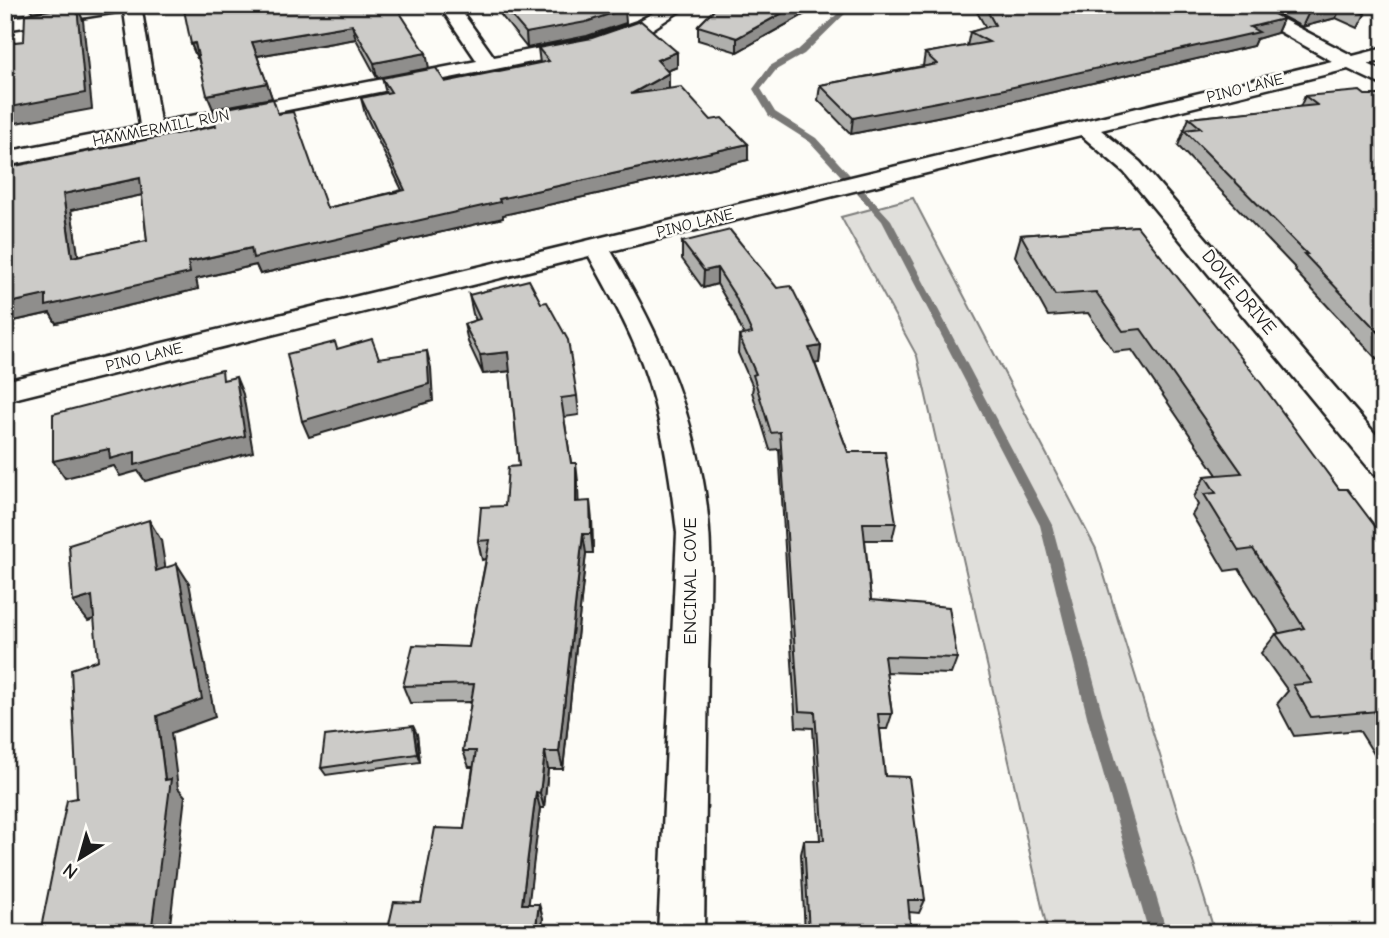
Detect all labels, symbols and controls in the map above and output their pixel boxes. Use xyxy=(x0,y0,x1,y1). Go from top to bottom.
street label: PINO LANE xyxy=(1205,70,1286,106)
street label: HAMMERMILL RUN xyxy=(91,106,231,150)
street label: PINO LANE xyxy=(655,205,736,241)
street label: DOVE DRIVE xyxy=(1197,245,1281,339)
street label: PINO LANE xyxy=(104,339,185,375)
street label: ENCINAL COVE xyxy=(679,517,701,645)
north arrow xyxy=(46,822,116,892)
text: N xyxy=(59,858,82,883)

